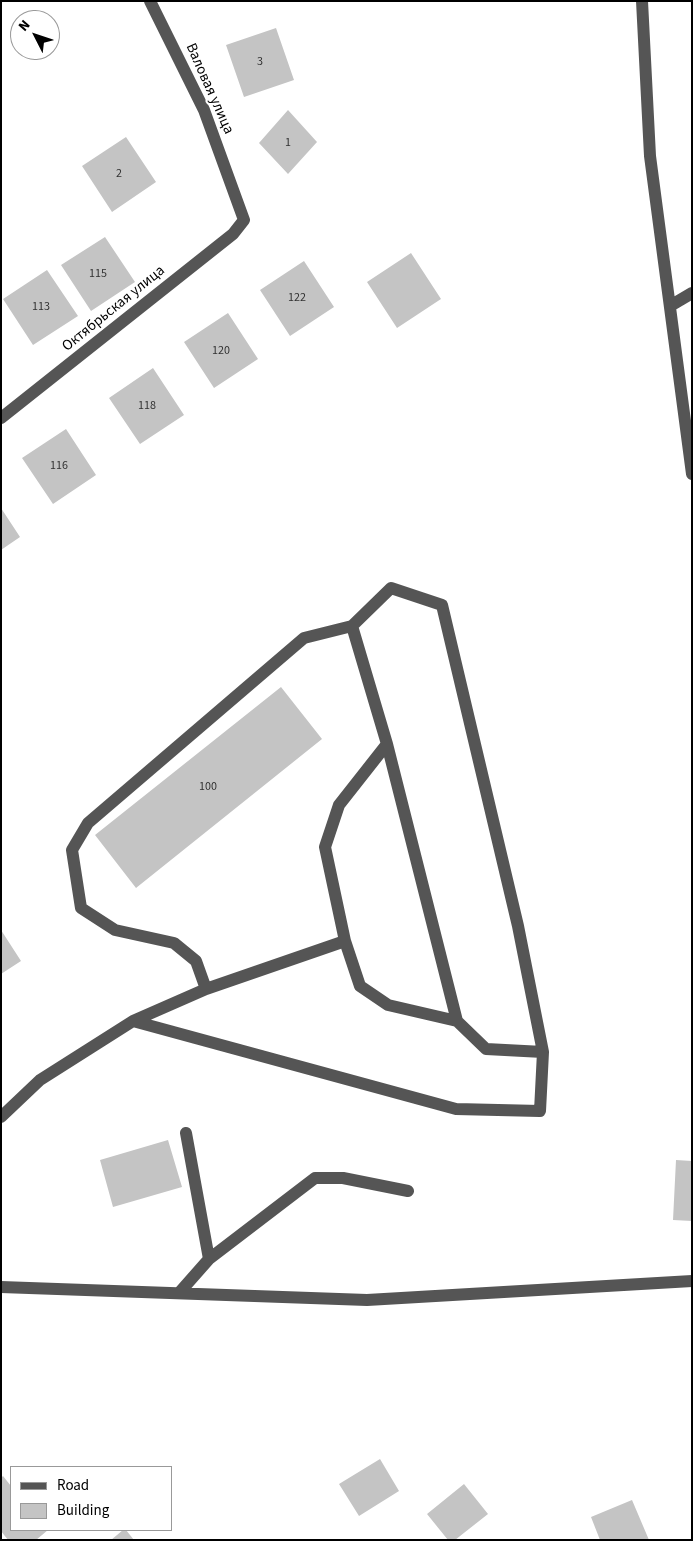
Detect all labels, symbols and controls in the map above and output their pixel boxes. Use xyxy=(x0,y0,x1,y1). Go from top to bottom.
north arrow xyxy=(10,10,60,60)
text: N xyxy=(14,16,35,36)
street label: Валовая улица xyxy=(181,41,237,137)
house number: 3 xyxy=(257,55,263,69)
house number: 1 xyxy=(285,136,291,150)
house number: 2 xyxy=(116,167,122,181)
street label: Октябрьская улица xyxy=(59,262,169,356)
house number: 115 xyxy=(89,267,107,281)
house number: 122 xyxy=(288,291,306,305)
house number: 113 xyxy=(32,300,50,314)
house number: 120 xyxy=(212,344,230,358)
house number: 118 xyxy=(138,399,156,413)
house number: 116 xyxy=(50,459,68,473)
house number: 100 xyxy=(199,780,217,794)
legend xyxy=(10,1466,172,1531)
text: Road xyxy=(57,1475,89,1496)
text: Building xyxy=(57,1500,109,1521)

